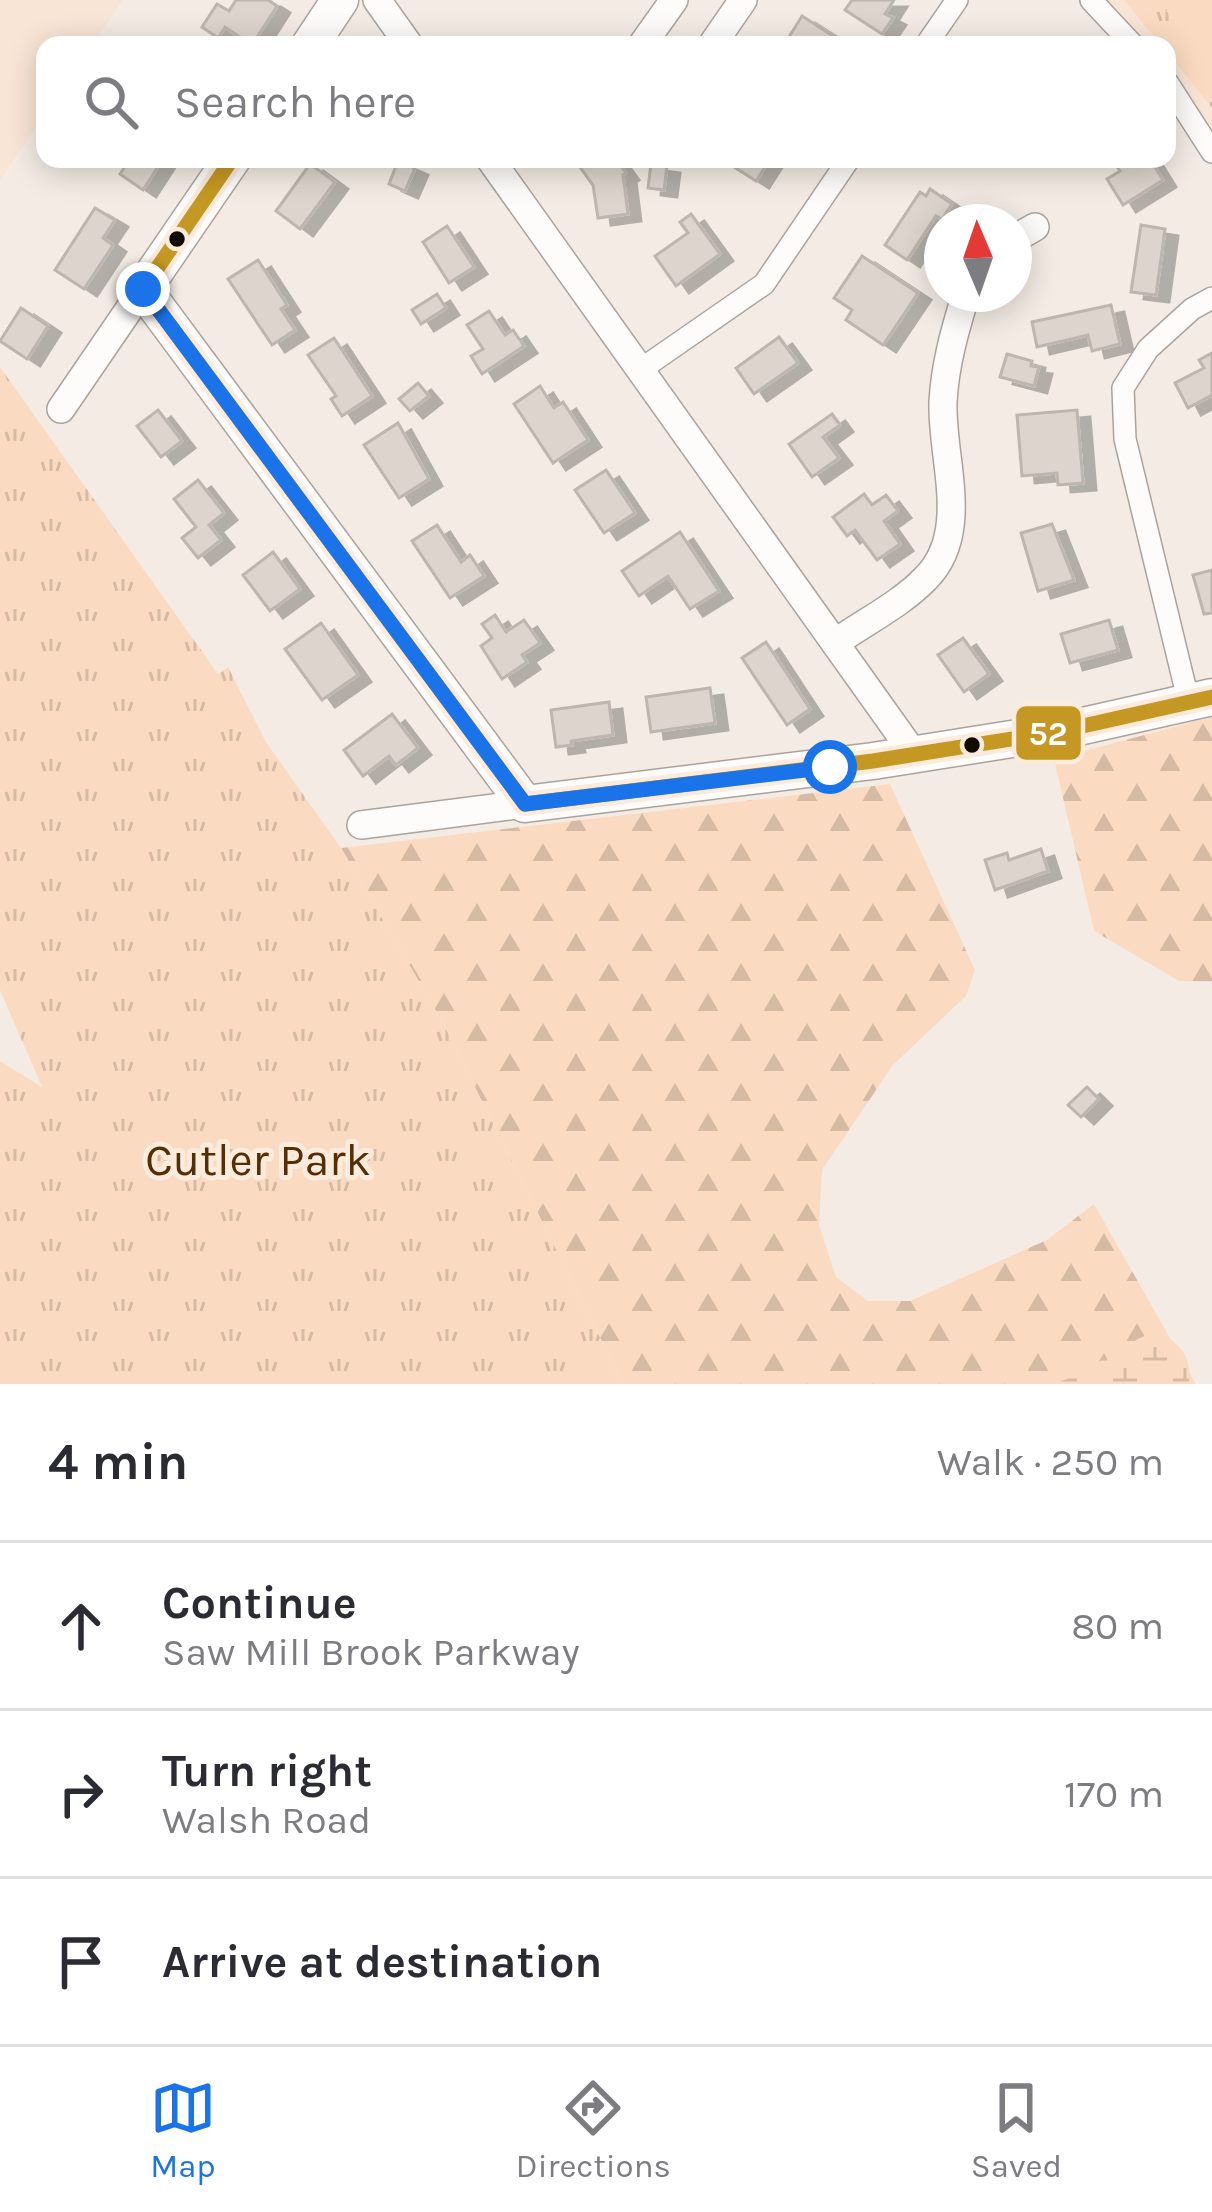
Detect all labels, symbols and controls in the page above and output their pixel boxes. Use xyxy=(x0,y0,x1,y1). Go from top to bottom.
search box xyxy=(36,36,1176,168)
icon: search xyxy=(78,69,144,135)
text: Search here xyxy=(174,76,416,128)
north arrow xyxy=(924,204,1032,312)
unlabelled marker xyxy=(166,228,188,250)
route end xyxy=(116,262,170,316)
line badge: 52 xyxy=(1014,704,1083,762)
text: 52 xyxy=(1028,715,1068,753)
unlabelled marker xyxy=(961,734,983,756)
route start xyxy=(803,740,857,794)
park label: Cutler Park xyxy=(145,1134,371,1186)
text: 4 min xyxy=(48,1432,188,1492)
text: Walk · 250 m xyxy=(937,1439,1164,1485)
text: Continue xyxy=(162,1577,357,1629)
icon: ahead xyxy=(48,1593,114,1659)
text: 80 m xyxy=(1071,1603,1164,1649)
text: Saw Mill Brook Parkway xyxy=(162,1629,580,1675)
text: Turn right xyxy=(162,1745,372,1797)
icon: right xyxy=(48,1761,114,1827)
text: 170 m xyxy=(1064,1771,1164,1817)
text: Walsh Road xyxy=(162,1797,371,1843)
icon: arrive xyxy=(48,1929,114,1995)
text: Arrive at destination xyxy=(162,1936,602,1988)
tab: Map xyxy=(150,2075,216,2185)
tab: Directions xyxy=(516,2075,671,2185)
tab: Saved xyxy=(971,2075,1062,2185)

